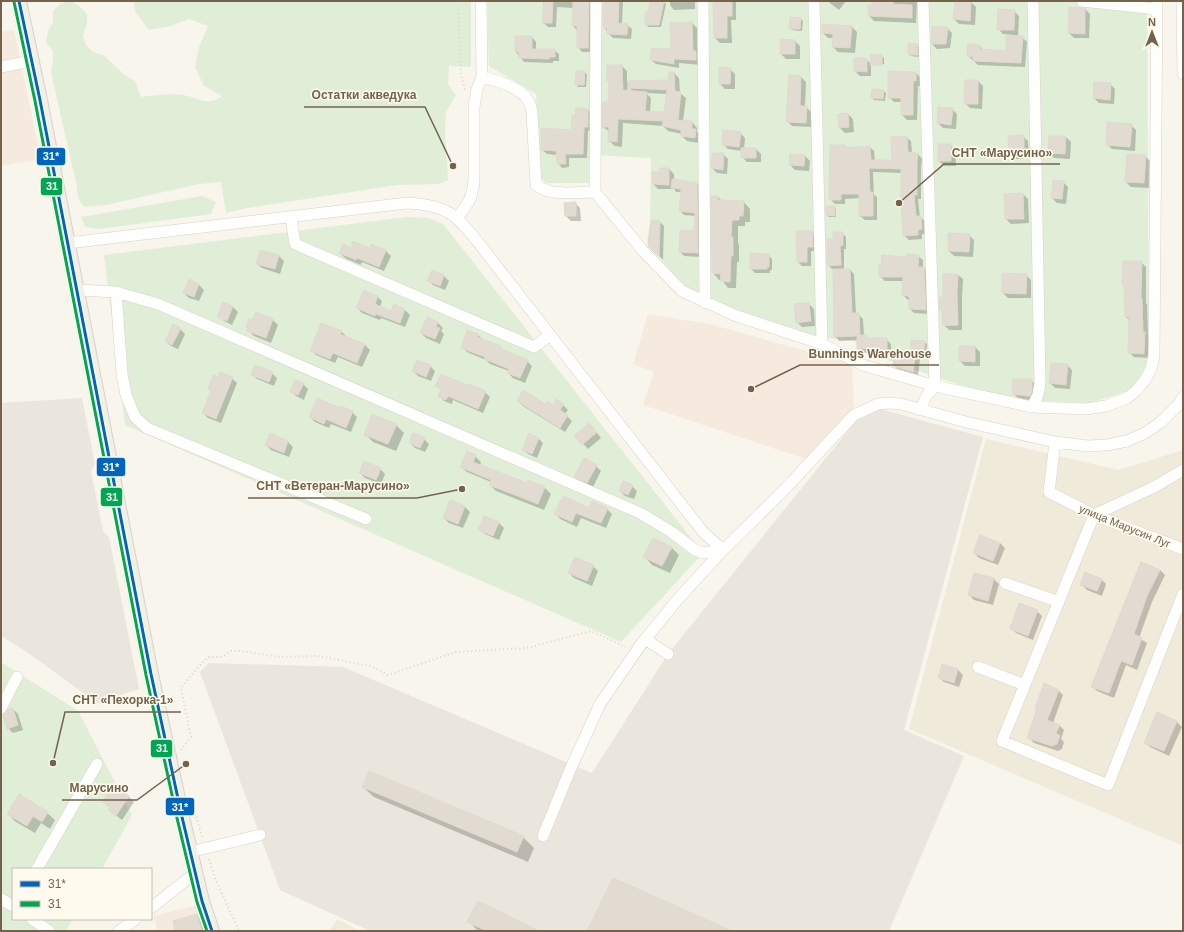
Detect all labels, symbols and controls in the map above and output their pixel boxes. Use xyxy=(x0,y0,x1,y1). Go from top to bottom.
north arrow xyxy=(1132,12,1172,52)
text: N xyxy=(1148,16,1156,28)
callout: Остатки акведука xyxy=(304,83,425,107)
text: Остатки акведука xyxy=(312,88,417,102)
callout: СНТ «Марусино» xyxy=(944,140,1060,164)
text: СНТ «Марусино» xyxy=(952,146,1052,160)
line badge: 31* xyxy=(36,147,66,166)
text: 31* xyxy=(43,150,60,162)
line badge: 31 xyxy=(40,177,63,196)
text: 31 xyxy=(46,180,58,192)
callout: Bunnings Warehouse xyxy=(800,341,939,365)
text: Bunnings Warehouse xyxy=(809,347,932,361)
line badge: 31* xyxy=(96,457,126,477)
text: 31* xyxy=(103,461,120,473)
callout: СНТ «Ветеран-Марусино» xyxy=(248,474,417,498)
text: СНТ «Ветеран-Марусино» xyxy=(256,479,410,493)
line badge: 31 xyxy=(100,487,123,507)
text: 31 xyxy=(106,491,118,503)
street label: улица Марусин Луг xyxy=(1077,502,1173,550)
callout: СНТ «Пехорка-1» xyxy=(65,688,181,712)
text: СНТ «Пехорка-1» xyxy=(73,693,174,707)
line badge: 31 xyxy=(150,739,173,758)
text: 31 xyxy=(156,742,168,754)
callout: Марусино xyxy=(62,776,137,800)
text: Марусино xyxy=(70,781,129,795)
line badge: 31* xyxy=(165,797,195,816)
text: 31* xyxy=(172,801,189,813)
legend xyxy=(12,868,152,920)
text: 31* xyxy=(48,877,66,891)
text: 31 xyxy=(48,897,62,911)

